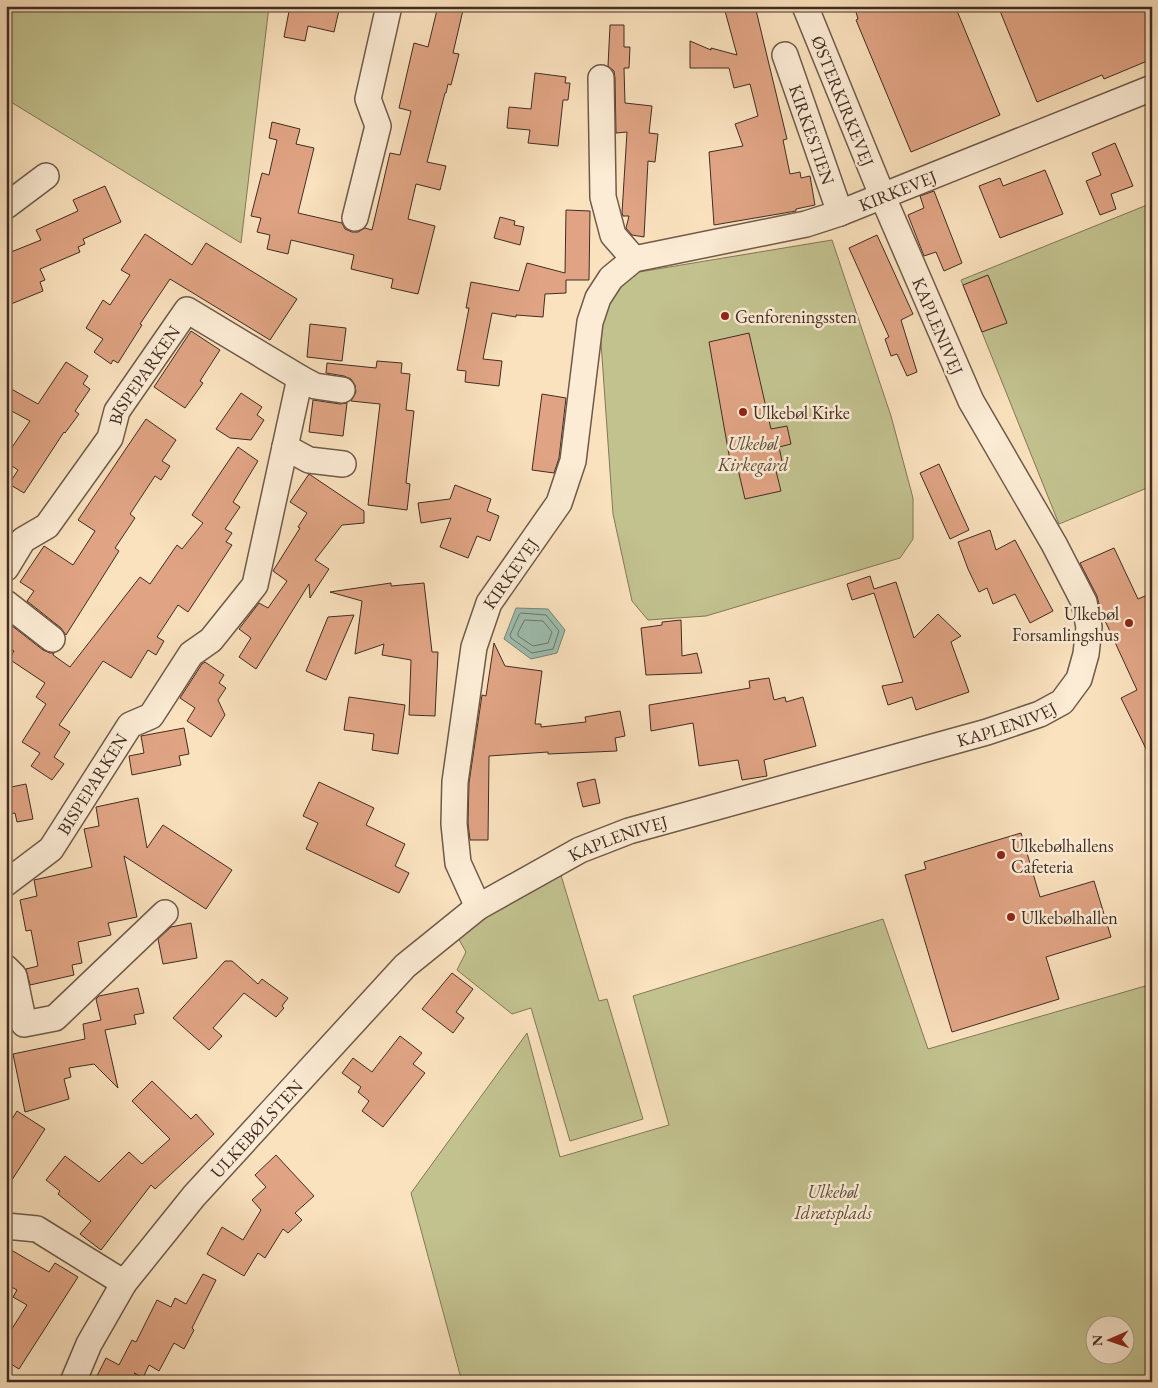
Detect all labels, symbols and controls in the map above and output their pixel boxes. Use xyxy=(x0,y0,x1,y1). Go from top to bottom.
street label: ØSTERKIRKEVEJ xyxy=(806,32,880,170)
street label: KIRKESTIEN xyxy=(785,81,841,188)
street label: KIRKEVEJ xyxy=(855,164,940,216)
street label: KAPLENIVEJ xyxy=(907,274,969,378)
place label: Genforeningssten xyxy=(735,305,857,328)
marker: Genforeningssten xyxy=(719,310,731,322)
street label: BISPEPARKEN xyxy=(103,320,185,427)
place label: Ulkebøl Kirke xyxy=(753,401,850,424)
marker: Ulkebøl Kirke xyxy=(737,406,749,418)
park label: Ulkebøl Kirkegård xyxy=(717,432,789,477)
street label: KIRKEVEJ xyxy=(477,533,543,613)
place label: Ulkebøl Forsamlingshus xyxy=(1012,602,1119,646)
marker: Ulkebøl Forsamlingshus xyxy=(1123,617,1135,629)
street label: KAPLENIVEJ xyxy=(954,696,1060,751)
street label: BISPEPARKEN xyxy=(52,728,133,839)
street label: KAPLENIVEJ xyxy=(564,809,670,866)
place label: Ulkebølhallens Cafeteria xyxy=(1011,834,1114,878)
marker: Ulkebølhallens Cafeteria xyxy=(995,849,1007,861)
place label: Ulkebølhallen xyxy=(1021,906,1118,929)
marker: Ulkebølhallen xyxy=(1005,911,1017,923)
street label: ULKEBØLSTEN xyxy=(205,1074,308,1183)
park label: Ulkebøl Idrætsplads xyxy=(793,1180,873,1225)
north arrow xyxy=(1086,1316,1136,1366)
text: N xyxy=(1088,1334,1106,1346)

